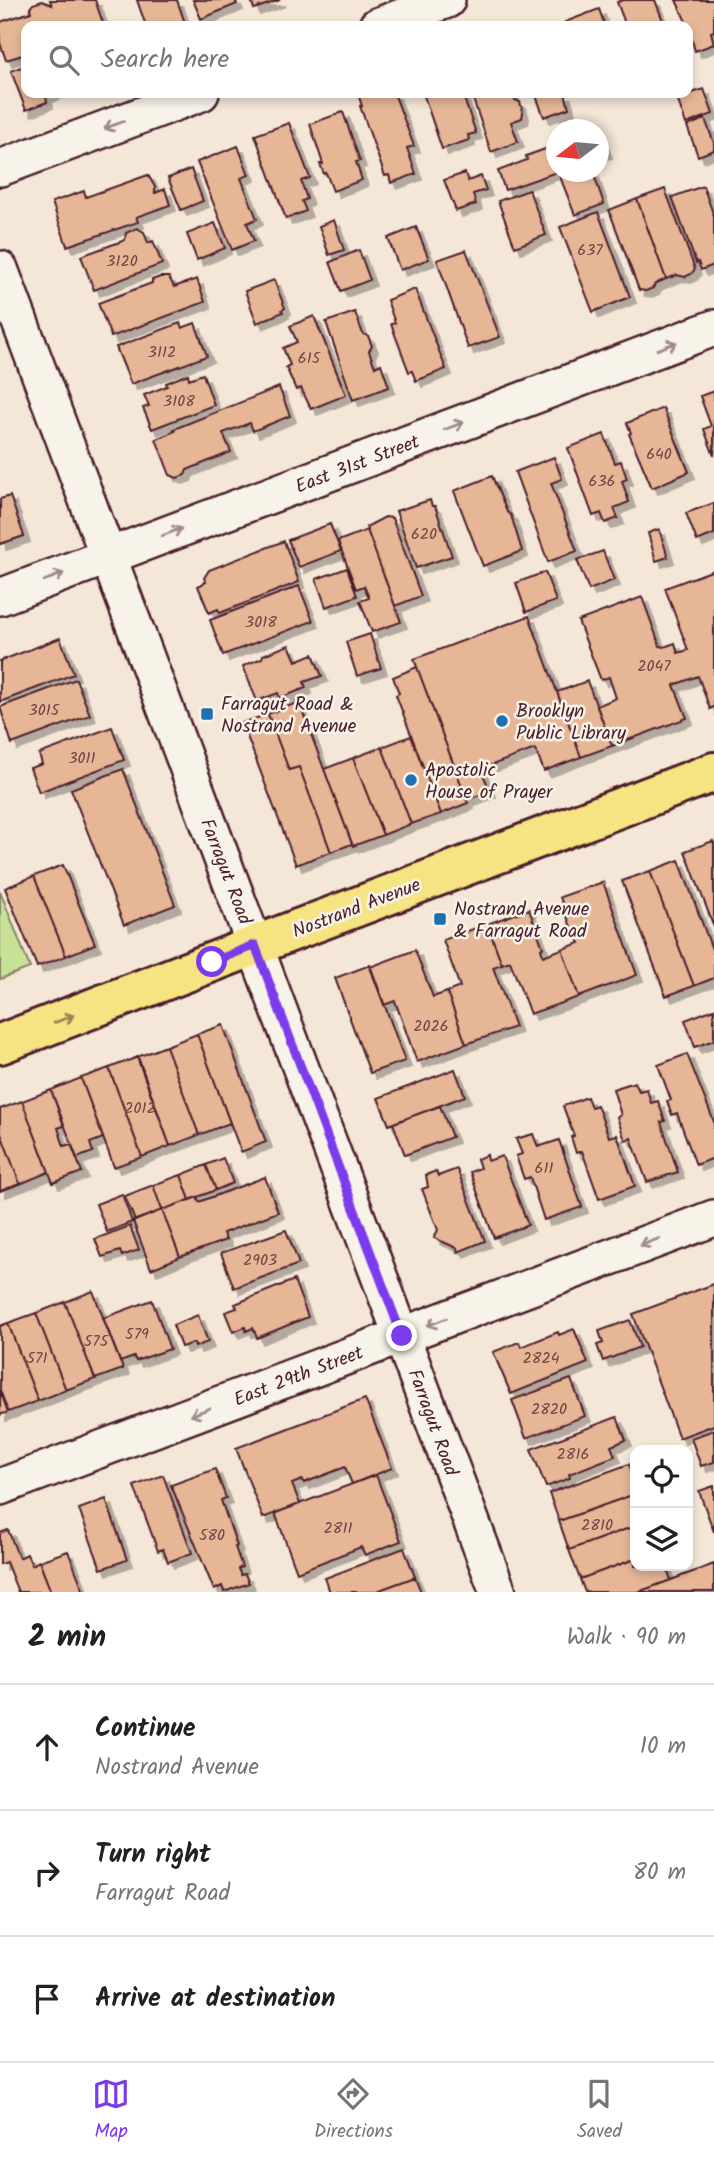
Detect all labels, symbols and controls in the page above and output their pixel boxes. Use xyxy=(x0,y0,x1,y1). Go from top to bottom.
search box xyxy=(21,21,693,98)
text: Search here xyxy=(101,39,229,81)
icon: search xyxy=(45,41,83,79)
north arrow xyxy=(546,119,609,182)
one-way arrow xyxy=(104,120,125,133)
house number: 637 xyxy=(577,238,603,263)
house number: 3120 xyxy=(106,249,138,274)
one-way arrow xyxy=(655,339,677,351)
house number: 3112 xyxy=(148,340,176,365)
house number: 615 xyxy=(298,346,322,371)
house number: 3108 xyxy=(163,389,195,414)
one-way arrow xyxy=(442,419,464,431)
street label: East 31st Street xyxy=(291,427,425,502)
house number: 640 xyxy=(646,442,672,467)
house number: 636 xyxy=(589,469,615,494)
house number: 620 xyxy=(411,522,437,547)
one-way arrow xyxy=(161,525,183,537)
one-way arrow xyxy=(43,569,65,582)
house number: 3018 xyxy=(245,610,277,635)
house number: 2047 xyxy=(637,654,671,679)
place label: Farragut Road & Nostrand Avenue xyxy=(221,690,357,742)
place label: Brooklyn Public Library xyxy=(516,697,627,749)
house number: 3015 xyxy=(29,698,61,723)
marker: Farragut Road & Nostrand Avenue xyxy=(199,706,215,722)
marker: Brooklyn Public Library xyxy=(494,713,510,729)
house number: 3011 xyxy=(68,746,96,771)
place label: Apostolic House of Prayer xyxy=(425,756,554,808)
marker: Apostolic House of Prayer xyxy=(403,772,419,788)
street label: Farragut Road xyxy=(191,814,259,930)
street label: Nostrand Avenue xyxy=(288,870,426,947)
place label: Nostrand Avenue & Farragut Road xyxy=(454,895,590,947)
marker: Nostrand Avenue & Farragut Road xyxy=(432,911,448,927)
route start xyxy=(196,946,227,977)
one-way arrow xyxy=(52,1012,74,1025)
house number: 2026 xyxy=(413,1014,449,1039)
house number: 2012 xyxy=(124,1096,156,1121)
house number: 611 xyxy=(535,1156,553,1181)
one-way arrow xyxy=(640,1237,662,1250)
house number: 2903 xyxy=(243,1248,277,1273)
one-way arrow xyxy=(427,1317,449,1330)
route end xyxy=(386,1320,417,1351)
house number: 579 xyxy=(125,1322,149,1347)
house number: 575 xyxy=(84,1329,110,1354)
street label: East 29th Street xyxy=(230,1338,369,1415)
house number: 571 xyxy=(27,1346,48,1371)
house number: 2824 xyxy=(522,1346,560,1371)
street label: Farragut Road xyxy=(399,1365,465,1481)
house number: 2820 xyxy=(531,1397,567,1422)
one-way arrow xyxy=(190,1406,212,1419)
house number: 2816 xyxy=(557,1442,589,1467)
map controls xyxy=(630,1445,693,1571)
button: locate xyxy=(630,1445,693,1508)
button: layers xyxy=(630,1508,693,1571)
house number: 2810 xyxy=(581,1513,613,1538)
house number: 2811 xyxy=(324,1516,352,1541)
house number: 580 xyxy=(199,1523,225,1548)
text: 2 min xyxy=(28,1614,106,1662)
text: Walk · 90 m xyxy=(567,1620,686,1656)
text: Continue xyxy=(95,1708,196,1750)
icon: ahead xyxy=(28,1728,66,1766)
text: 10 m xyxy=(640,1729,686,1765)
text: Nostrand Avenue xyxy=(95,1750,259,1786)
text: Turn right xyxy=(95,1834,211,1876)
icon: right xyxy=(28,1854,66,1892)
text: 80 m xyxy=(633,1855,686,1891)
text: Farragut Road xyxy=(95,1876,230,1912)
text: Arrive at destination xyxy=(95,1978,335,2020)
icon: arrive xyxy=(28,1980,66,2018)
tab: Map xyxy=(92,2075,130,2147)
tab: Directions xyxy=(314,2075,393,2147)
tab: Saved xyxy=(577,2075,622,2147)

